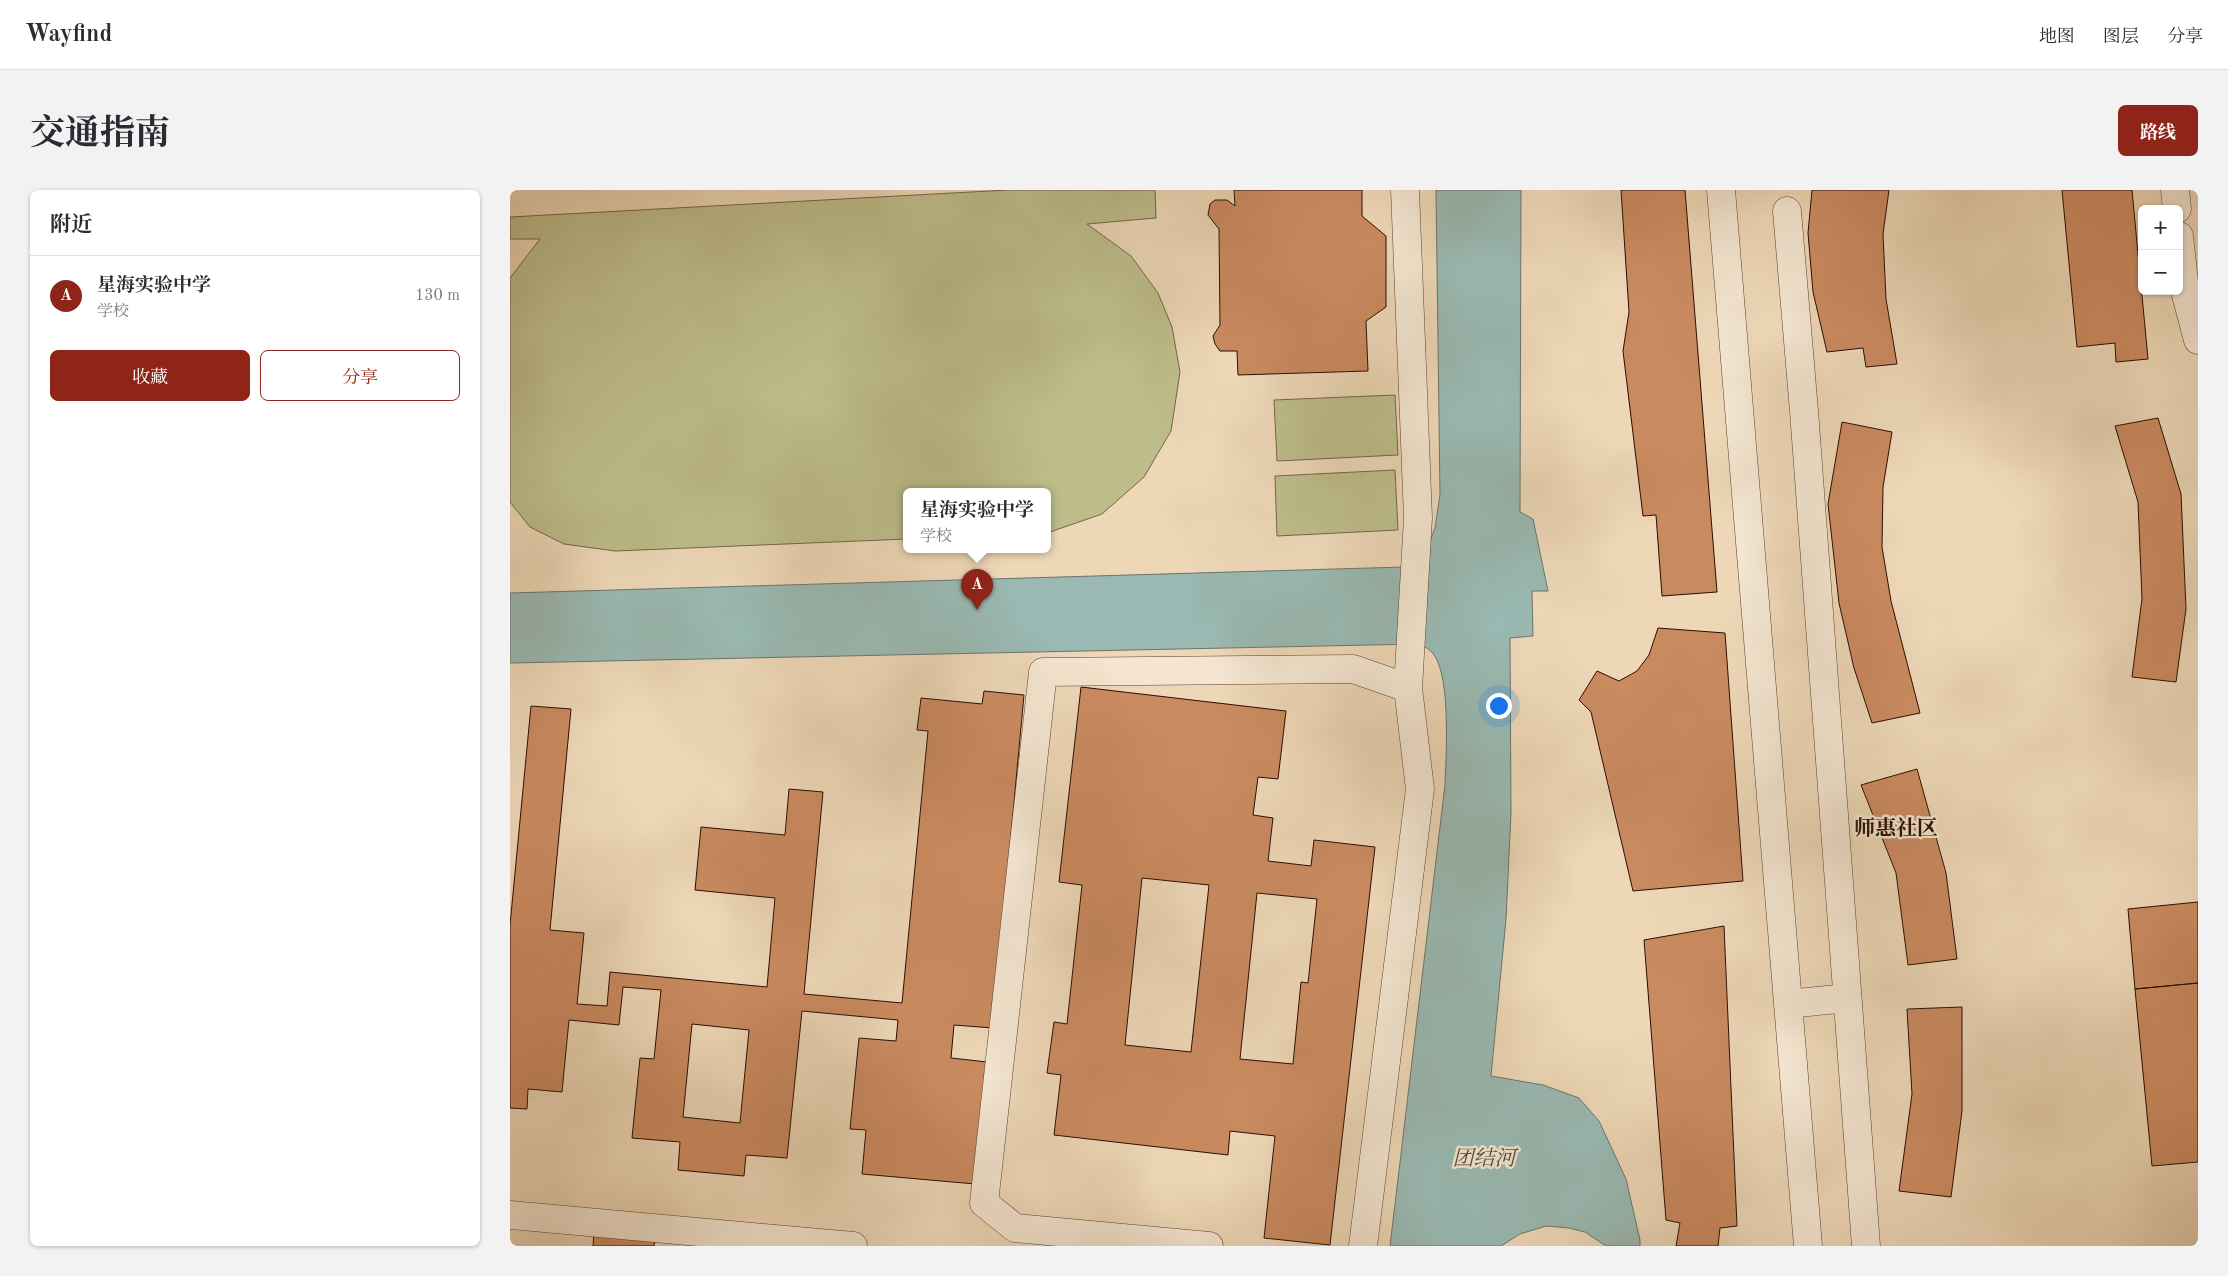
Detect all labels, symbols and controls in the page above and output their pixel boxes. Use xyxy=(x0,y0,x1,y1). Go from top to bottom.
text: Wayfind xyxy=(25,23,112,47)
text: 地图 xyxy=(2039,28,2075,46)
text: 图层 xyxy=(2103,28,2139,46)
text: 分享 xyxy=(2167,28,2203,46)
button: 路线 xyxy=(2118,105,2198,156)
text: 交通指南 xyxy=(30,117,170,152)
map controls xyxy=(2138,205,2183,295)
button: + xyxy=(2138,205,2183,250)
text: 附近 xyxy=(50,215,92,236)
button: − xyxy=(2138,250,2183,295)
text: 星海实验中学 xyxy=(97,277,211,296)
text: A xyxy=(60,288,72,304)
text: 130 m xyxy=(415,288,460,304)
text: 学校 xyxy=(97,304,129,320)
button: 收藏 xyxy=(50,350,250,401)
button: 分享 xyxy=(260,350,460,401)
popup xyxy=(903,488,1051,553)
text: 星海实验中学 xyxy=(920,502,1034,521)
text: 学校 xyxy=(920,529,952,545)
pin: A xyxy=(961,569,993,610)
your location xyxy=(1486,693,1512,719)
district label: 师惠社区 xyxy=(1854,817,1938,840)
water label: 团结河 xyxy=(1453,1147,1519,1170)

